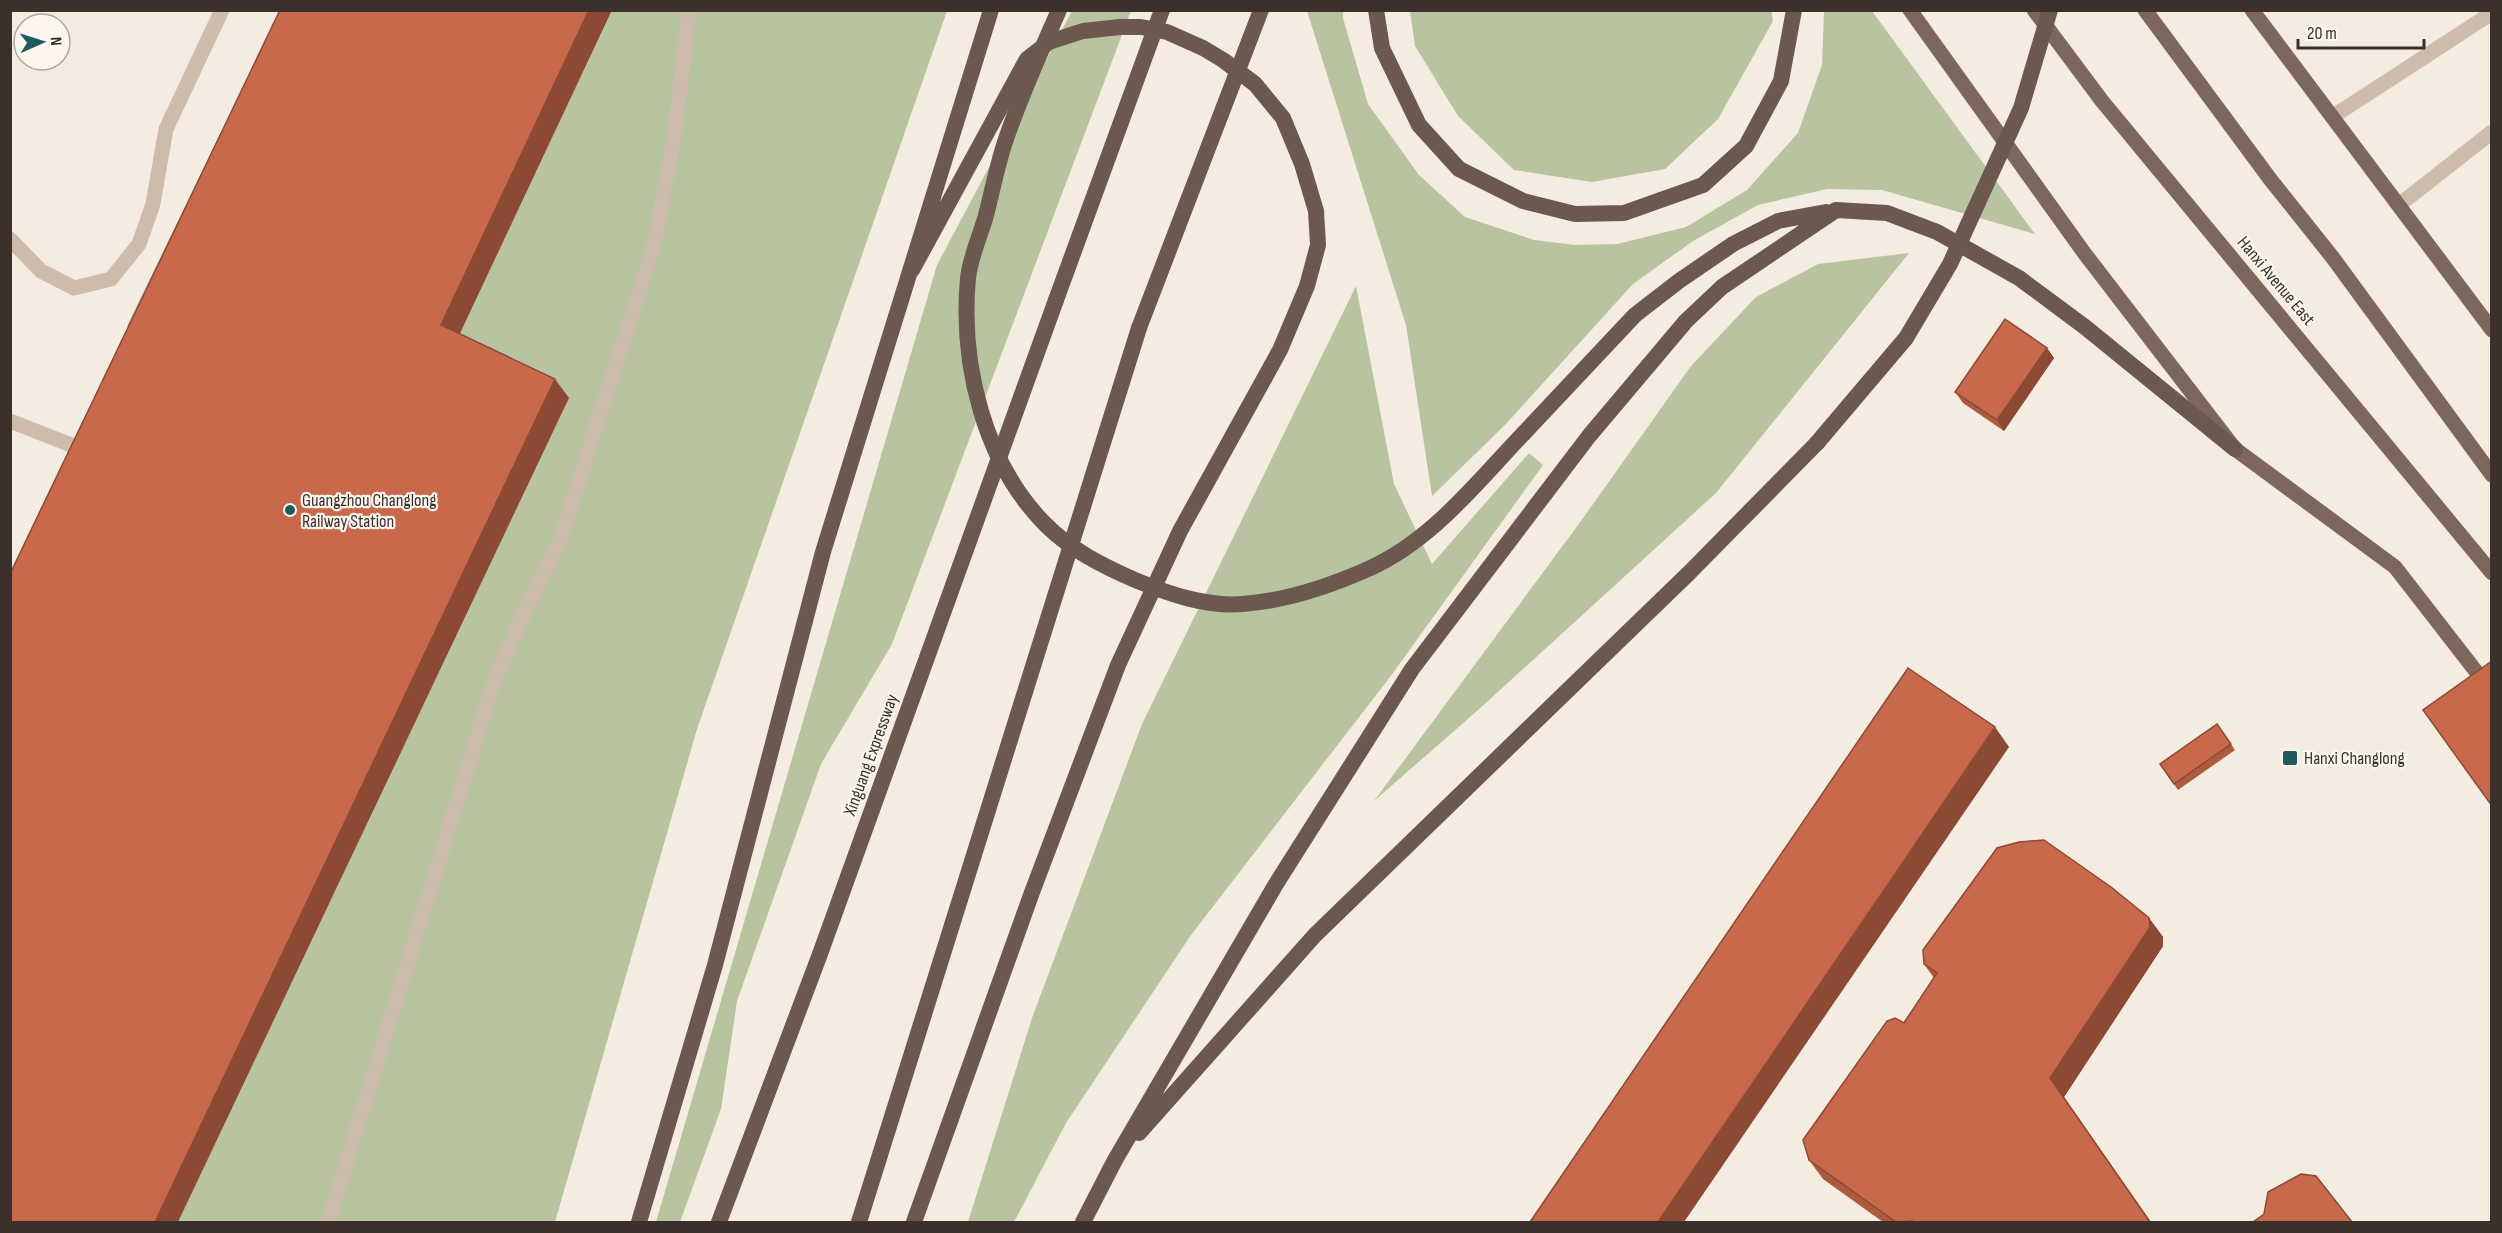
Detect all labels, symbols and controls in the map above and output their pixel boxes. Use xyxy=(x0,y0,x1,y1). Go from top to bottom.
north arrow xyxy=(12,12,72,72)
scale bar xyxy=(2298,12,2424,50)
text: 20 m xyxy=(2307,23,2337,44)
text: N xyxy=(46,37,65,46)
street label: Hanxi Avenue East xyxy=(2233,232,2320,330)
place label: Guangzhou Changlong Railway Station xyxy=(302,490,436,532)
marker: Guangzhou Changlong Railway Station xyxy=(283,503,297,517)
street label: Xinguang Expressway xyxy=(839,691,903,820)
place label: Hanxi Changlong xyxy=(2304,748,2405,769)
marker: Hanxi Changlong xyxy=(2281,749,2299,767)

